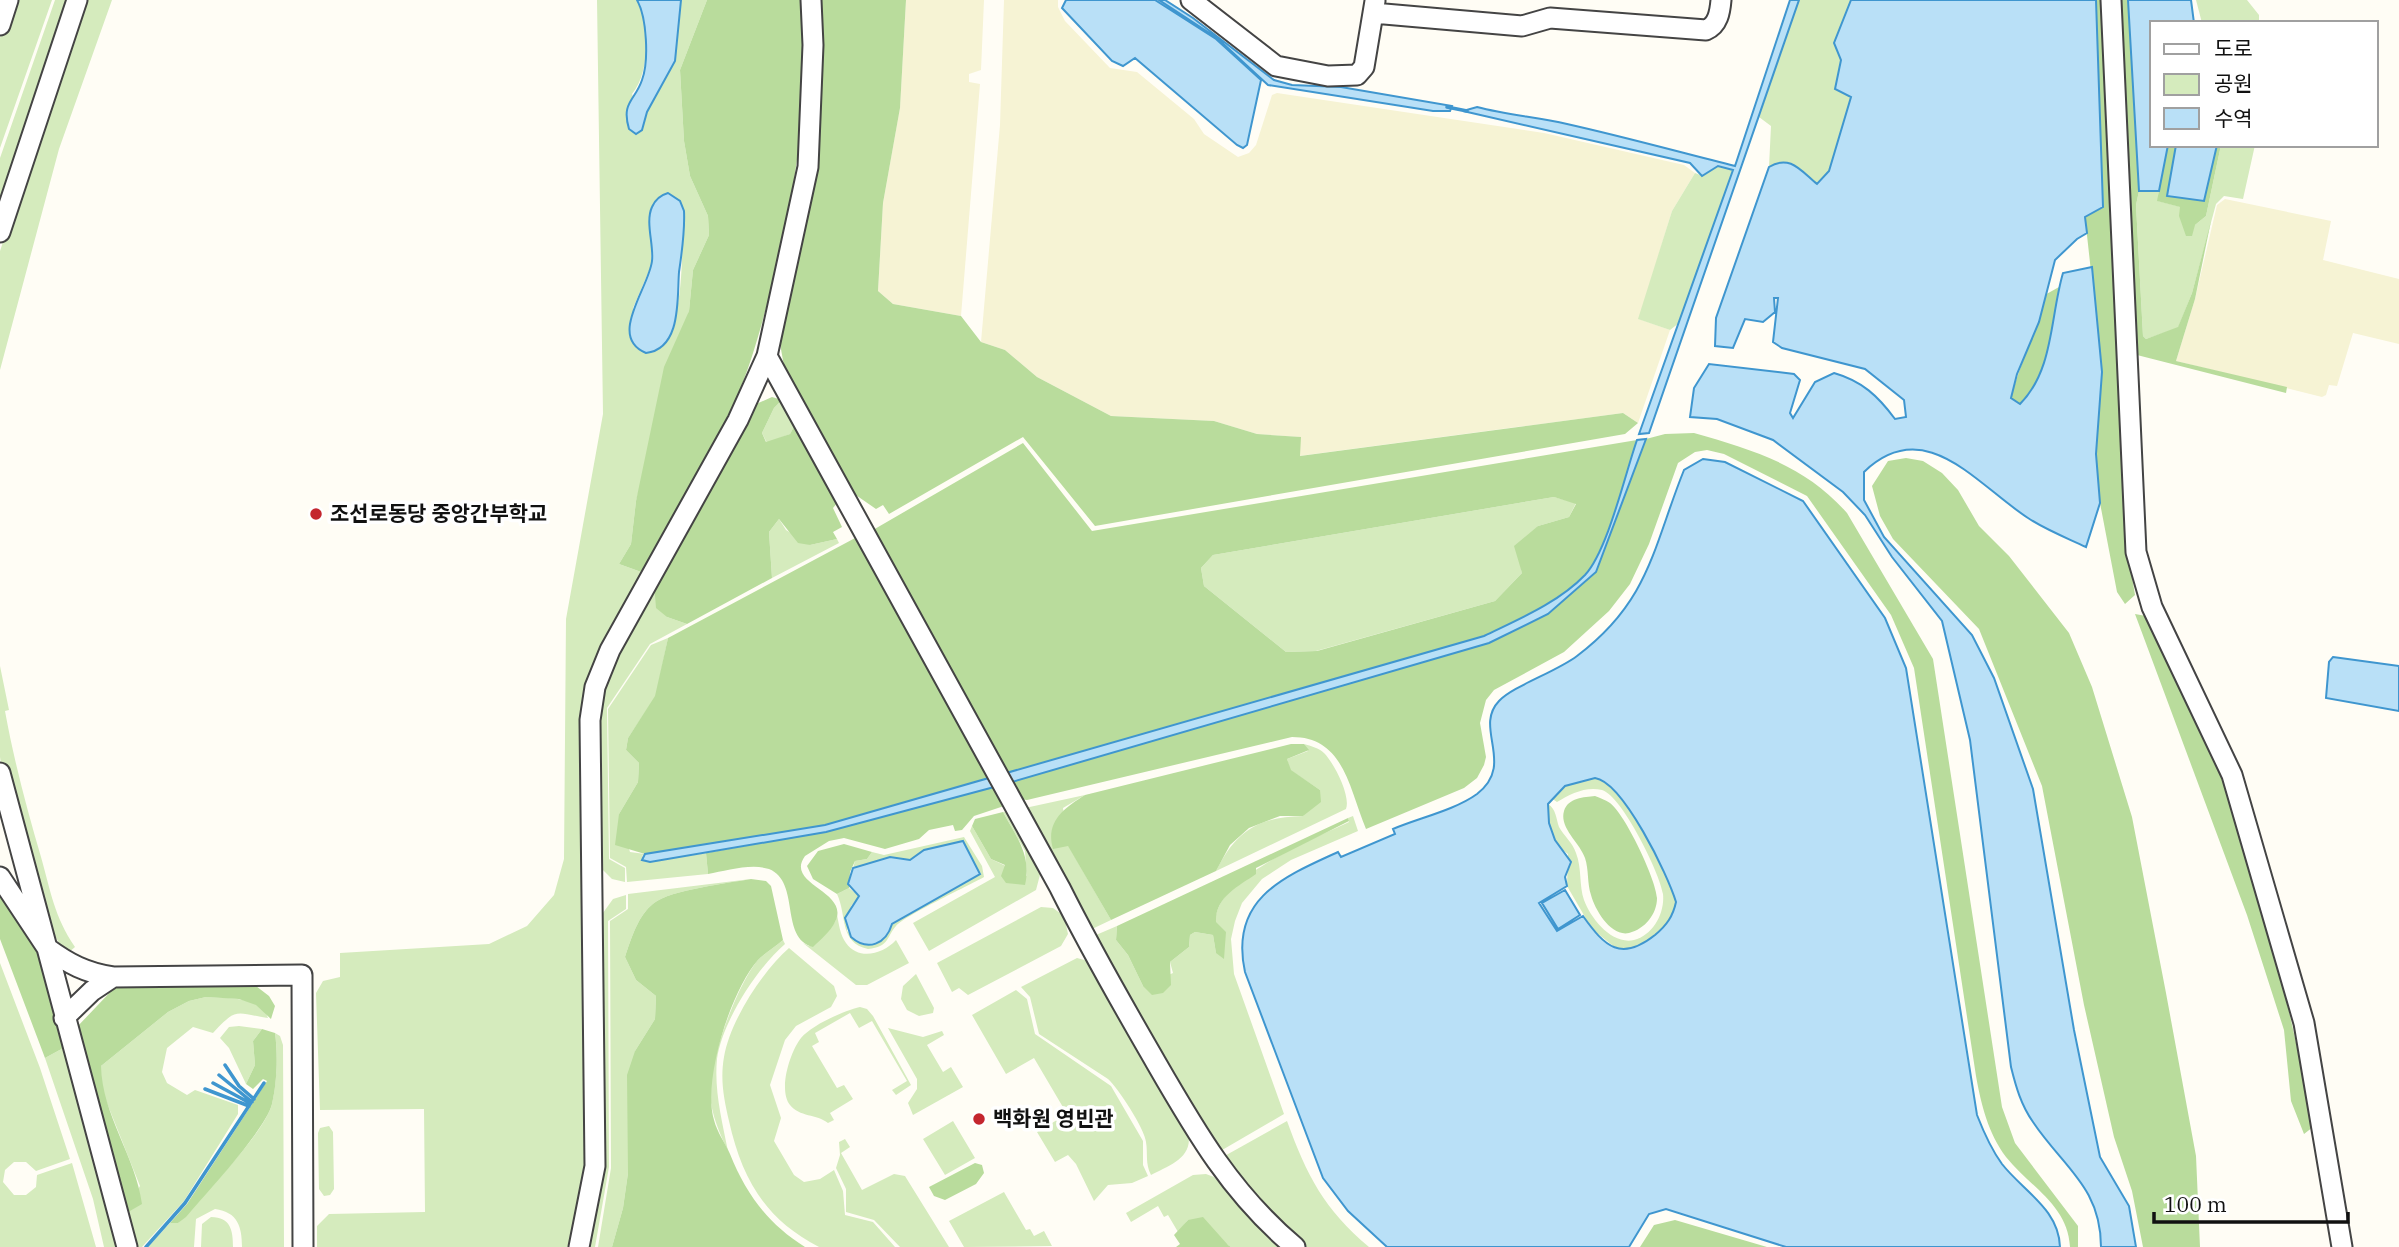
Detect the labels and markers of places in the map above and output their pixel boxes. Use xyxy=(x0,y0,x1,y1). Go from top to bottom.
place label: 조선로동당 중앙간부학교 xyxy=(330,499,547,527)
marker: 조선로동당 중앙간부학교 xyxy=(308,506,324,522)
place label: 백화원 영빈관 xyxy=(993,1104,1114,1132)
marker: 백화원 영빈관 xyxy=(971,1111,987,1127)

